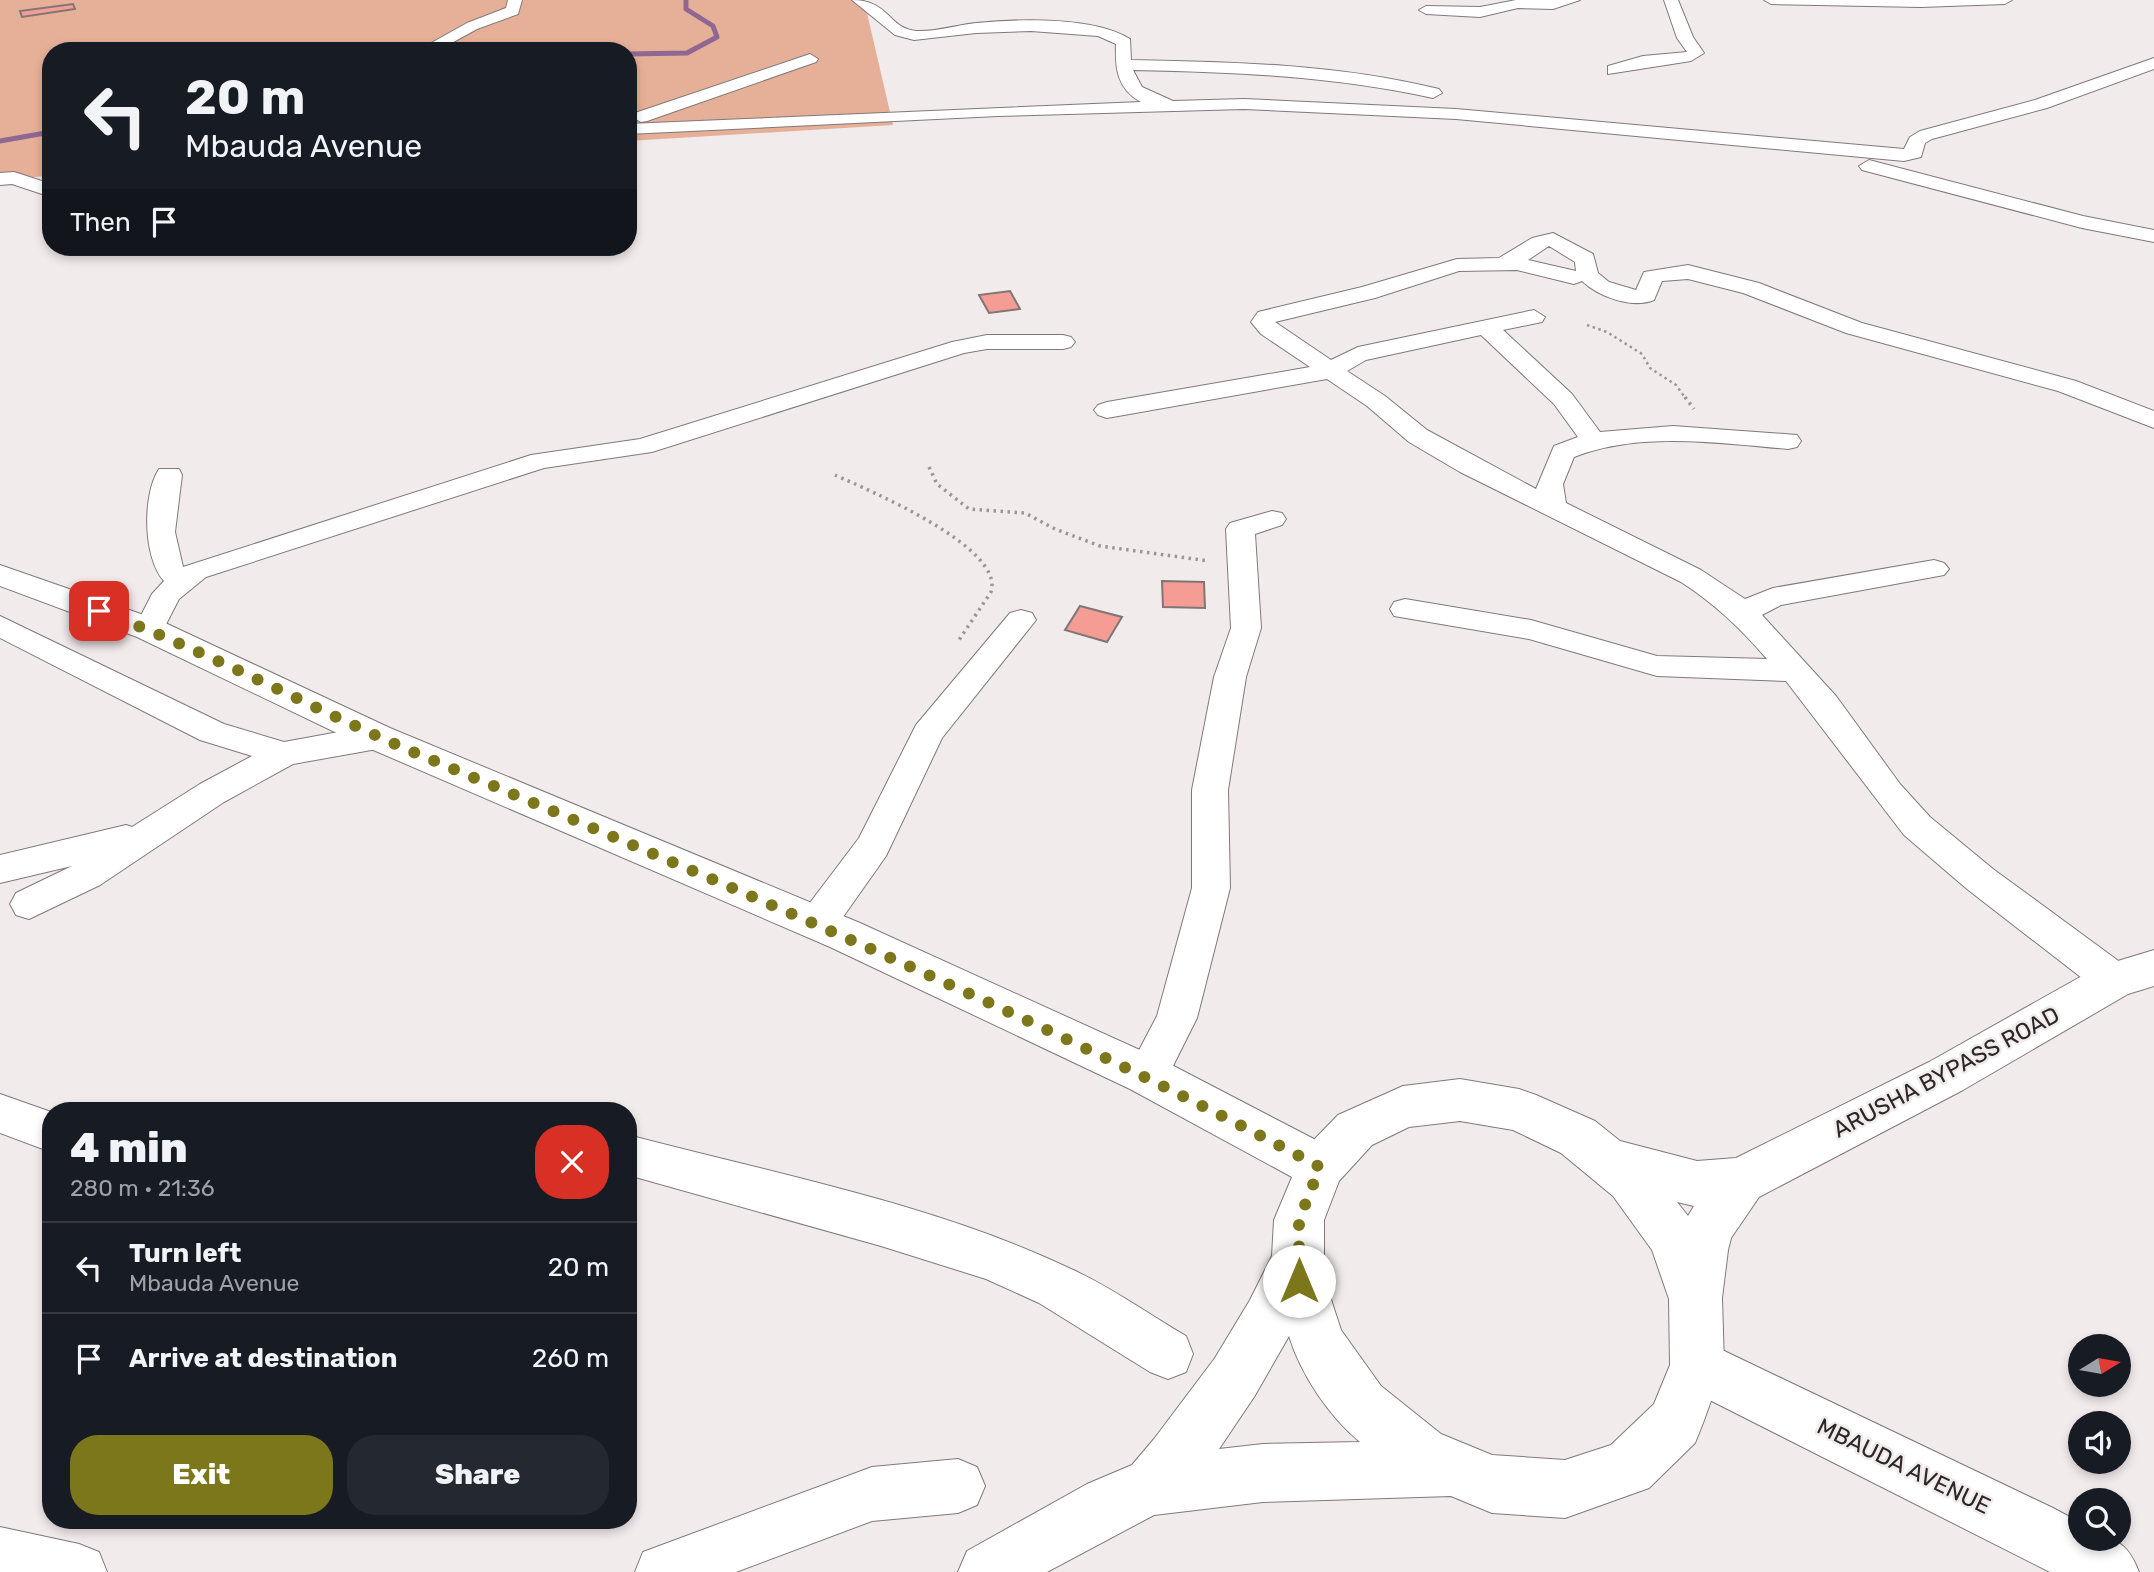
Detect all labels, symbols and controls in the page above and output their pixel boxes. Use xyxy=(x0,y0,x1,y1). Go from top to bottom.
text: 20 m xyxy=(185,68,306,126)
icon: left xyxy=(70,70,161,161)
text: Mbauda Avenue xyxy=(185,127,422,165)
icon: arrive xyxy=(145,203,183,241)
text: Then xyxy=(70,207,131,238)
pin xyxy=(69,581,129,641)
icon: arrive xyxy=(80,592,118,630)
street label: ARUSHA BYPASS ROAD xyxy=(1828,1000,2064,1144)
text: 4 min xyxy=(70,1123,188,1173)
button: close xyxy=(535,1125,609,1199)
text: 280 m · 21:36 xyxy=(70,1174,215,1202)
text: Turn left xyxy=(129,1238,241,1269)
position arrow xyxy=(1262,1244,1336,1318)
icon: left xyxy=(70,1249,108,1287)
text: 20 m xyxy=(548,1252,609,1283)
text: Mbauda Avenue xyxy=(129,1269,299,1297)
north arrow xyxy=(2068,1334,2132,1396)
map controls xyxy=(2068,1334,2131,1551)
icon: arrive xyxy=(70,1340,108,1378)
text: Arrive at destination xyxy=(129,1343,397,1374)
text: 260 m xyxy=(532,1343,609,1374)
button: sound xyxy=(2068,1411,2131,1474)
street label: MBAUDA AVENUE xyxy=(1813,1412,1995,1520)
button: Exit xyxy=(70,1435,333,1515)
button: Share xyxy=(347,1435,609,1515)
button: search xyxy=(2068,1488,2131,1551)

